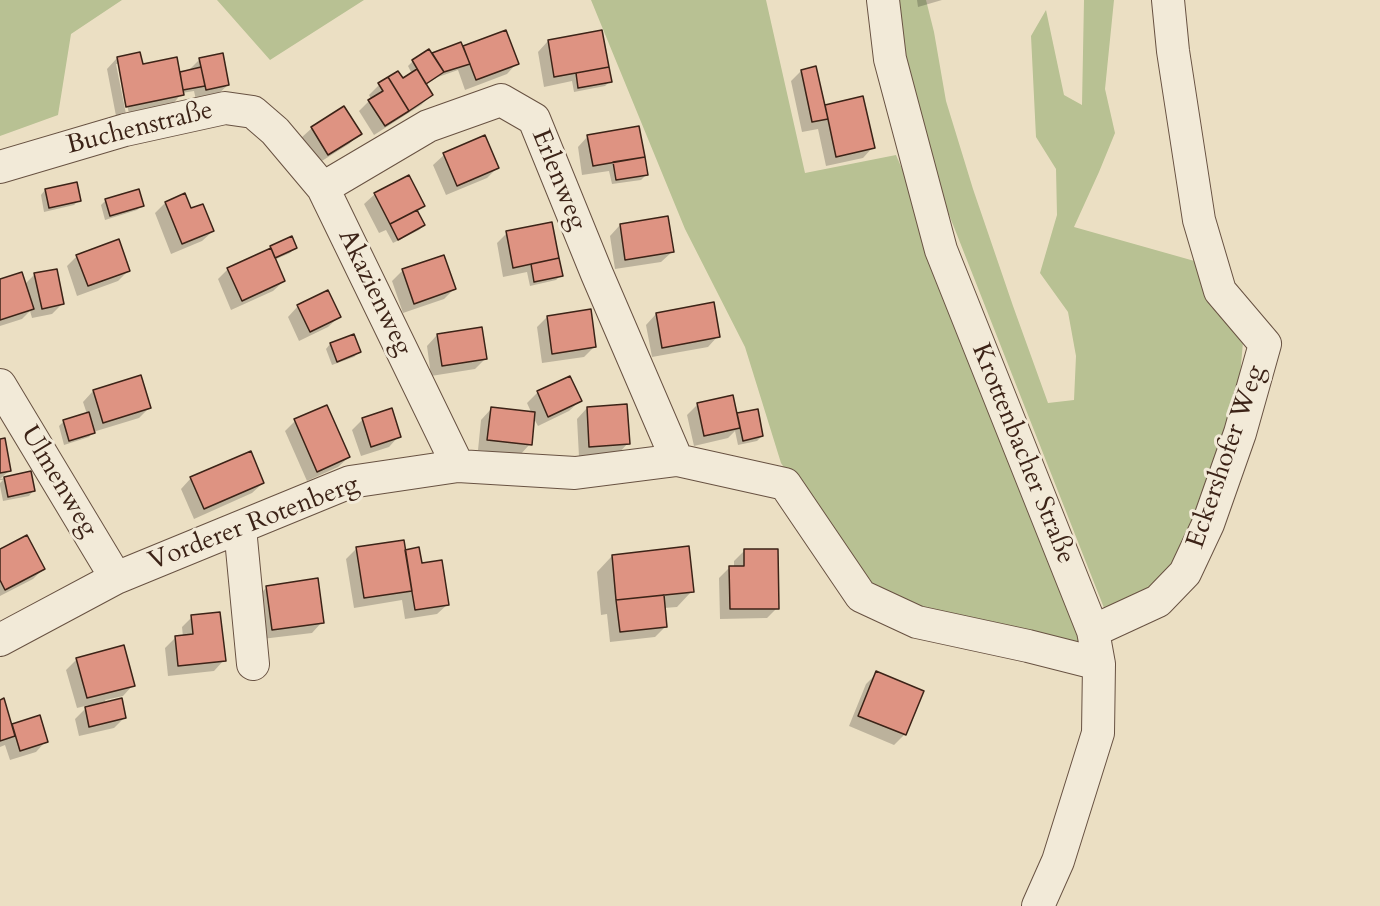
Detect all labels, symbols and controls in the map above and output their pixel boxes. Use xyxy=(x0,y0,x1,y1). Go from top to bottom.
street label: Buchenstraße xyxy=(64,96,216,162)
street label: Erlenweg xyxy=(524,125,592,235)
street label: Akazienweg xyxy=(330,225,418,361)
street label: Krottenbacher Straße xyxy=(964,339,1080,569)
street label: Eckershofer Weg xyxy=(1181,361,1273,553)
street label: Ulmenweg xyxy=(13,421,103,543)
street label: Vorderer Rotenberg xyxy=(144,470,364,578)

